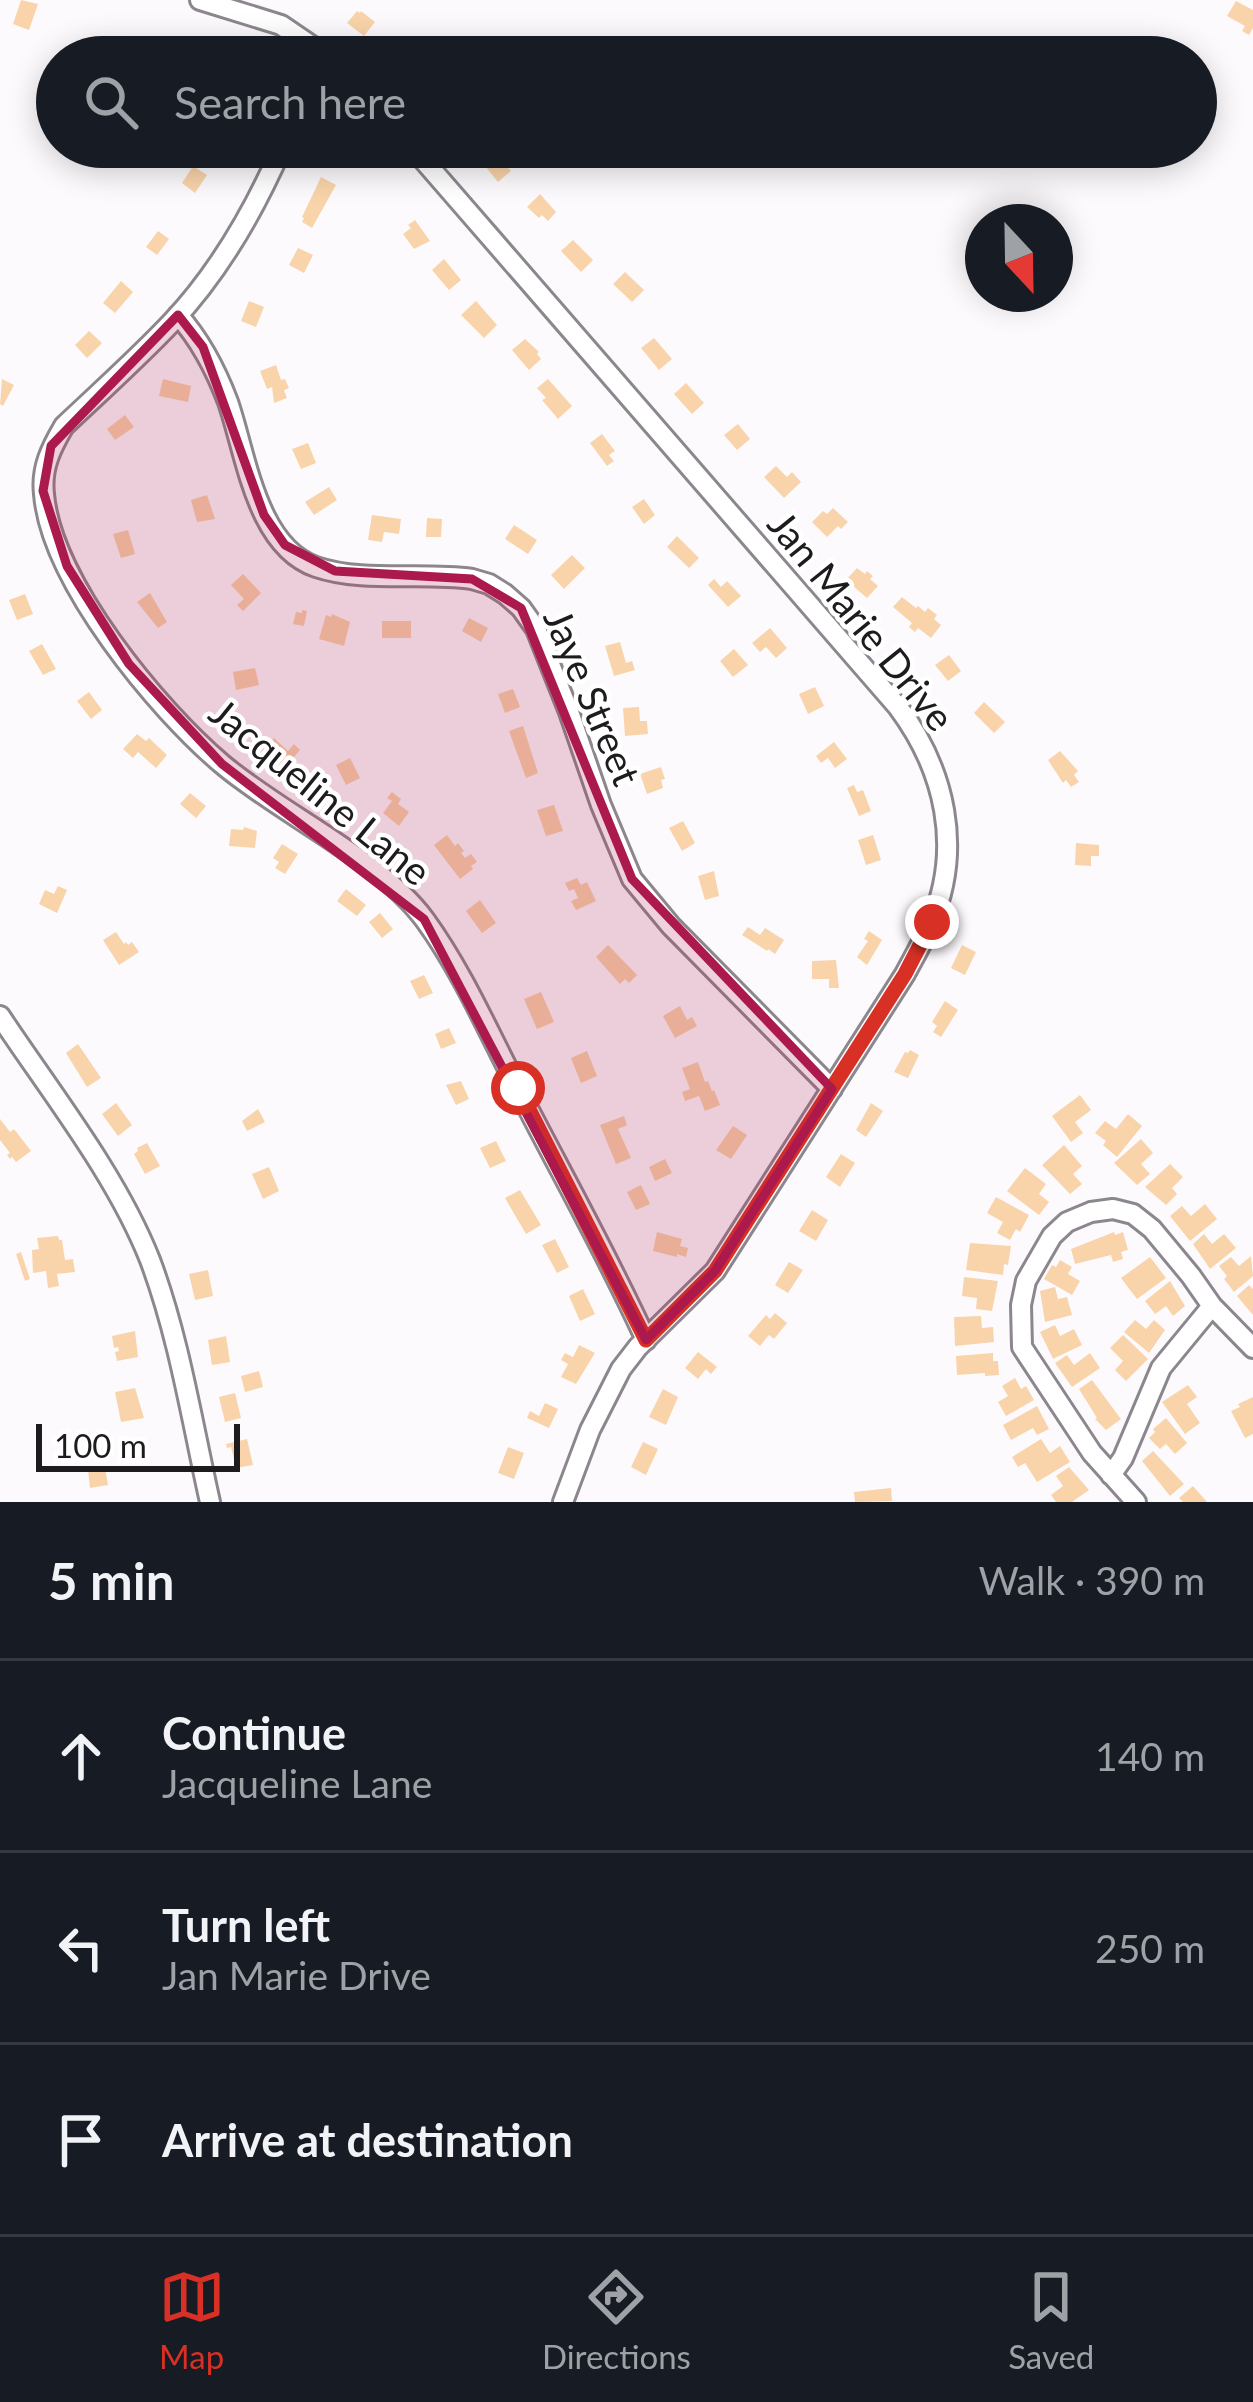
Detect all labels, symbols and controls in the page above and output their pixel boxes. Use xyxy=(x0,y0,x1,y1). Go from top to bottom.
search box xyxy=(36,36,1217,168)
icon: search xyxy=(78,69,144,135)
text: Search here xyxy=(174,75,406,129)
north arrow xyxy=(965,204,1073,312)
street label: Jan Marie Drive xyxy=(759,501,964,739)
street label: Jaye Street xyxy=(535,601,651,792)
street label: Jacqueline Lane xyxy=(201,688,440,894)
route end xyxy=(905,895,959,949)
route start xyxy=(491,1061,545,1115)
scale bar xyxy=(36,1418,240,1471)
text: 100 m xyxy=(54,1425,147,1465)
text: 5 min xyxy=(48,1550,174,1611)
text: Walk · 390 m xyxy=(978,1557,1205,1603)
text: Continue xyxy=(162,1706,346,1760)
icon: ahead xyxy=(48,1723,114,1789)
text: 140 m xyxy=(1095,1733,1205,1779)
text: Jacqueline Lane xyxy=(162,1760,432,1806)
text: Turn left xyxy=(162,1898,330,1952)
icon: left xyxy=(48,1915,114,1981)
text: 250 m xyxy=(1095,1925,1205,1971)
text: Jan Marie Drive xyxy=(162,1952,431,1998)
icon: arrive xyxy=(48,2107,114,2173)
text: Arrive at destination xyxy=(162,2113,573,2167)
tab: Map xyxy=(159,2264,225,2376)
tab: Directions xyxy=(542,2264,691,2376)
tab: Saved xyxy=(1008,2264,1094,2376)

